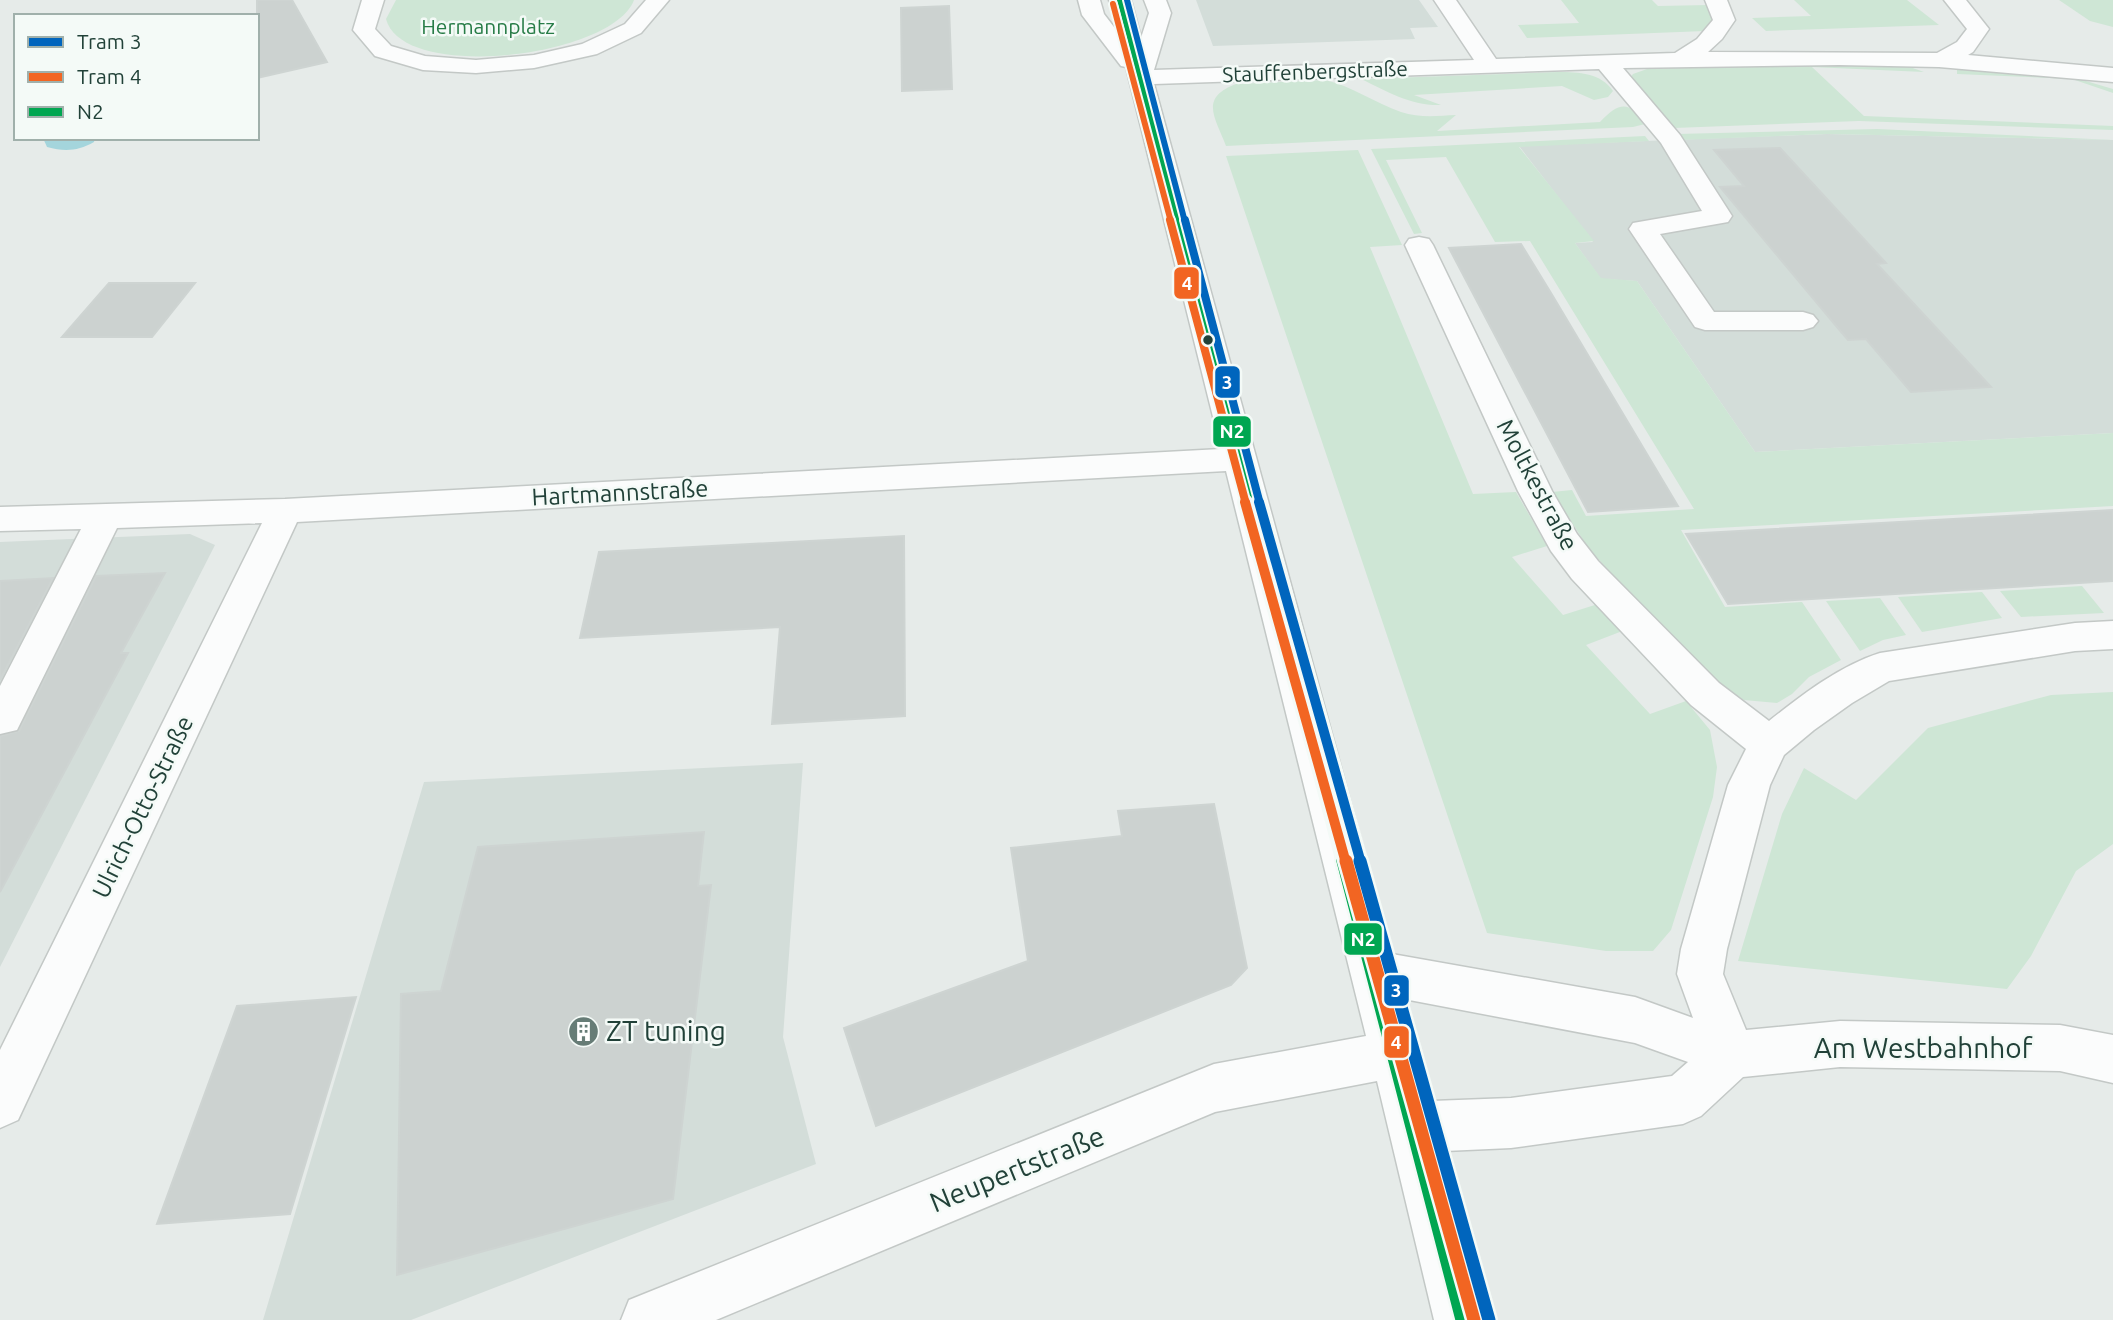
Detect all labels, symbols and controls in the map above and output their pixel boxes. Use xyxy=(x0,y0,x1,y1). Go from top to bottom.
legend xyxy=(14,14,259,140)
park label: Hermannplatz xyxy=(421,14,555,38)
text: Tram 3 xyxy=(77,29,141,53)
street label: Stauffenbergstraße xyxy=(1222,56,1408,86)
text: Tram 4 xyxy=(77,64,141,88)
text: N2 xyxy=(77,99,104,123)
line badge: 4 xyxy=(1173,266,1200,300)
text: 4 xyxy=(1182,272,1193,294)
unlabelled marker xyxy=(1201,333,1215,347)
line badge: 3 xyxy=(1214,365,1241,399)
text: 3 xyxy=(1222,371,1232,393)
line badge: N2 xyxy=(1212,415,1252,448)
street label: Moltkestraße xyxy=(1492,415,1583,555)
text: N2 xyxy=(1220,420,1244,442)
street label: Hartmannstraße xyxy=(531,474,709,511)
street label: Ulrich-Otto-Straße xyxy=(87,711,198,902)
line badge: N2 xyxy=(1343,922,1383,956)
text: N2 xyxy=(1351,928,1375,950)
line badge: 3 xyxy=(1383,974,1410,1007)
text: 3 xyxy=(1391,979,1401,1001)
building icon: ZT tuning xyxy=(566,1014,600,1048)
place label: ZT tuning xyxy=(606,1015,726,1046)
line badge: 4 xyxy=(1383,1025,1410,1059)
text: 4 xyxy=(1391,1031,1402,1053)
street label: Am Westbahnhof xyxy=(1814,1032,2033,1063)
street label: Neupertstraße xyxy=(925,1119,1109,1218)

